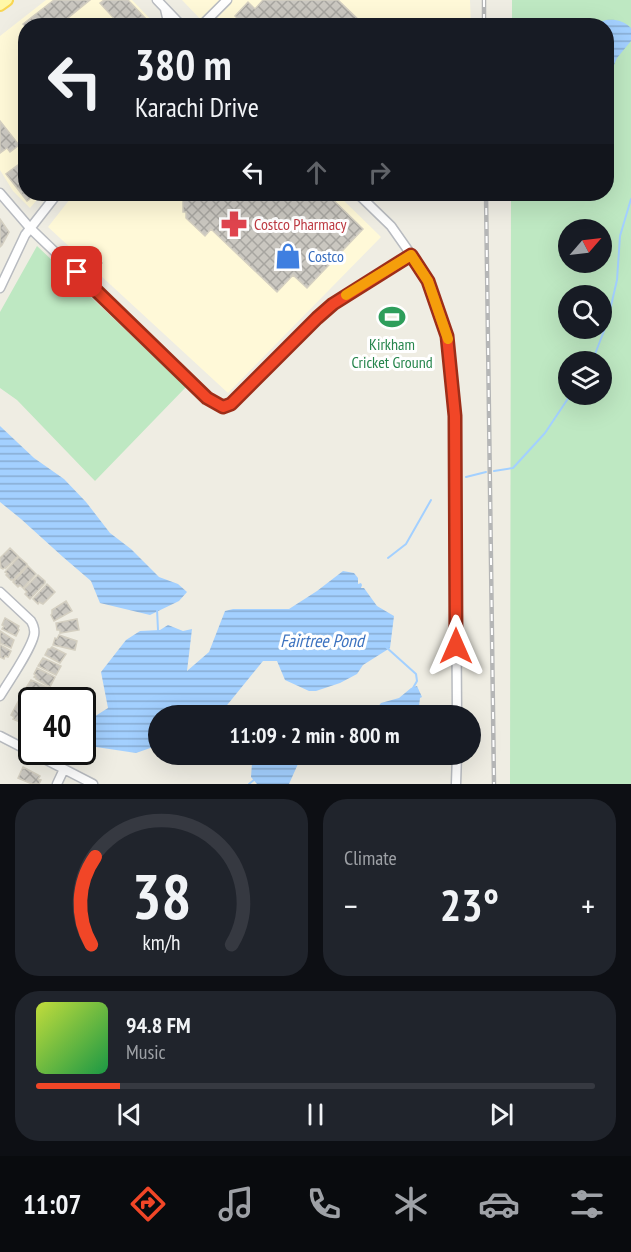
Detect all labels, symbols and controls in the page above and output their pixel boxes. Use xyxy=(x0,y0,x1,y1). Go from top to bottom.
text: 380 m xyxy=(135,37,232,92)
icon: left xyxy=(36,42,114,120)
text: Karachi Drive xyxy=(135,90,259,124)
icon: left xyxy=(237,156,270,189)
icon: ahead xyxy=(300,156,333,189)
icon: right xyxy=(363,156,396,189)
pharmacy icon: Costco Pharmacy xyxy=(219,209,249,239)
place label: Costco Pharmacy xyxy=(254,214,347,234)
north arrow xyxy=(558,219,612,273)
map controls xyxy=(558,219,612,405)
shop icon: Costco xyxy=(273,241,303,271)
pin xyxy=(51,246,102,297)
place label: Costco xyxy=(308,246,344,266)
icon: arrive xyxy=(60,255,93,288)
button: search xyxy=(558,285,612,339)
sports icon: Kirkham Cricket Ground xyxy=(377,302,407,332)
place label: Kirkham Cricket Ground xyxy=(351,334,433,372)
button: layers xyxy=(558,351,612,405)
position arrow xyxy=(424,614,488,678)
water label: Fairtree Pond xyxy=(280,629,366,652)
speed limit sign: 40 xyxy=(18,687,96,765)
text: 11:09 · 2 min · 800 m xyxy=(229,721,400,749)
text: Climate xyxy=(344,845,397,871)
text: 38 xyxy=(132,855,191,936)
text: 23° xyxy=(440,875,499,933)
text: − xyxy=(344,884,358,927)
text: + xyxy=(581,884,595,927)
text: km/h xyxy=(142,928,181,956)
text: 94.8 FM xyxy=(126,1011,191,1039)
text: Music xyxy=(126,1039,166,1065)
icon: previous xyxy=(113,1098,146,1131)
icon: pause xyxy=(299,1098,332,1131)
icon: next xyxy=(485,1098,518,1131)
icon: directions xyxy=(127,1183,169,1225)
icon: music xyxy=(215,1183,257,1225)
icon: phone xyxy=(303,1183,345,1225)
icon: climate xyxy=(390,1183,432,1225)
icon: car xyxy=(478,1183,520,1225)
icon: filters xyxy=(566,1183,608,1225)
text: 11:07 xyxy=(23,1187,81,1221)

